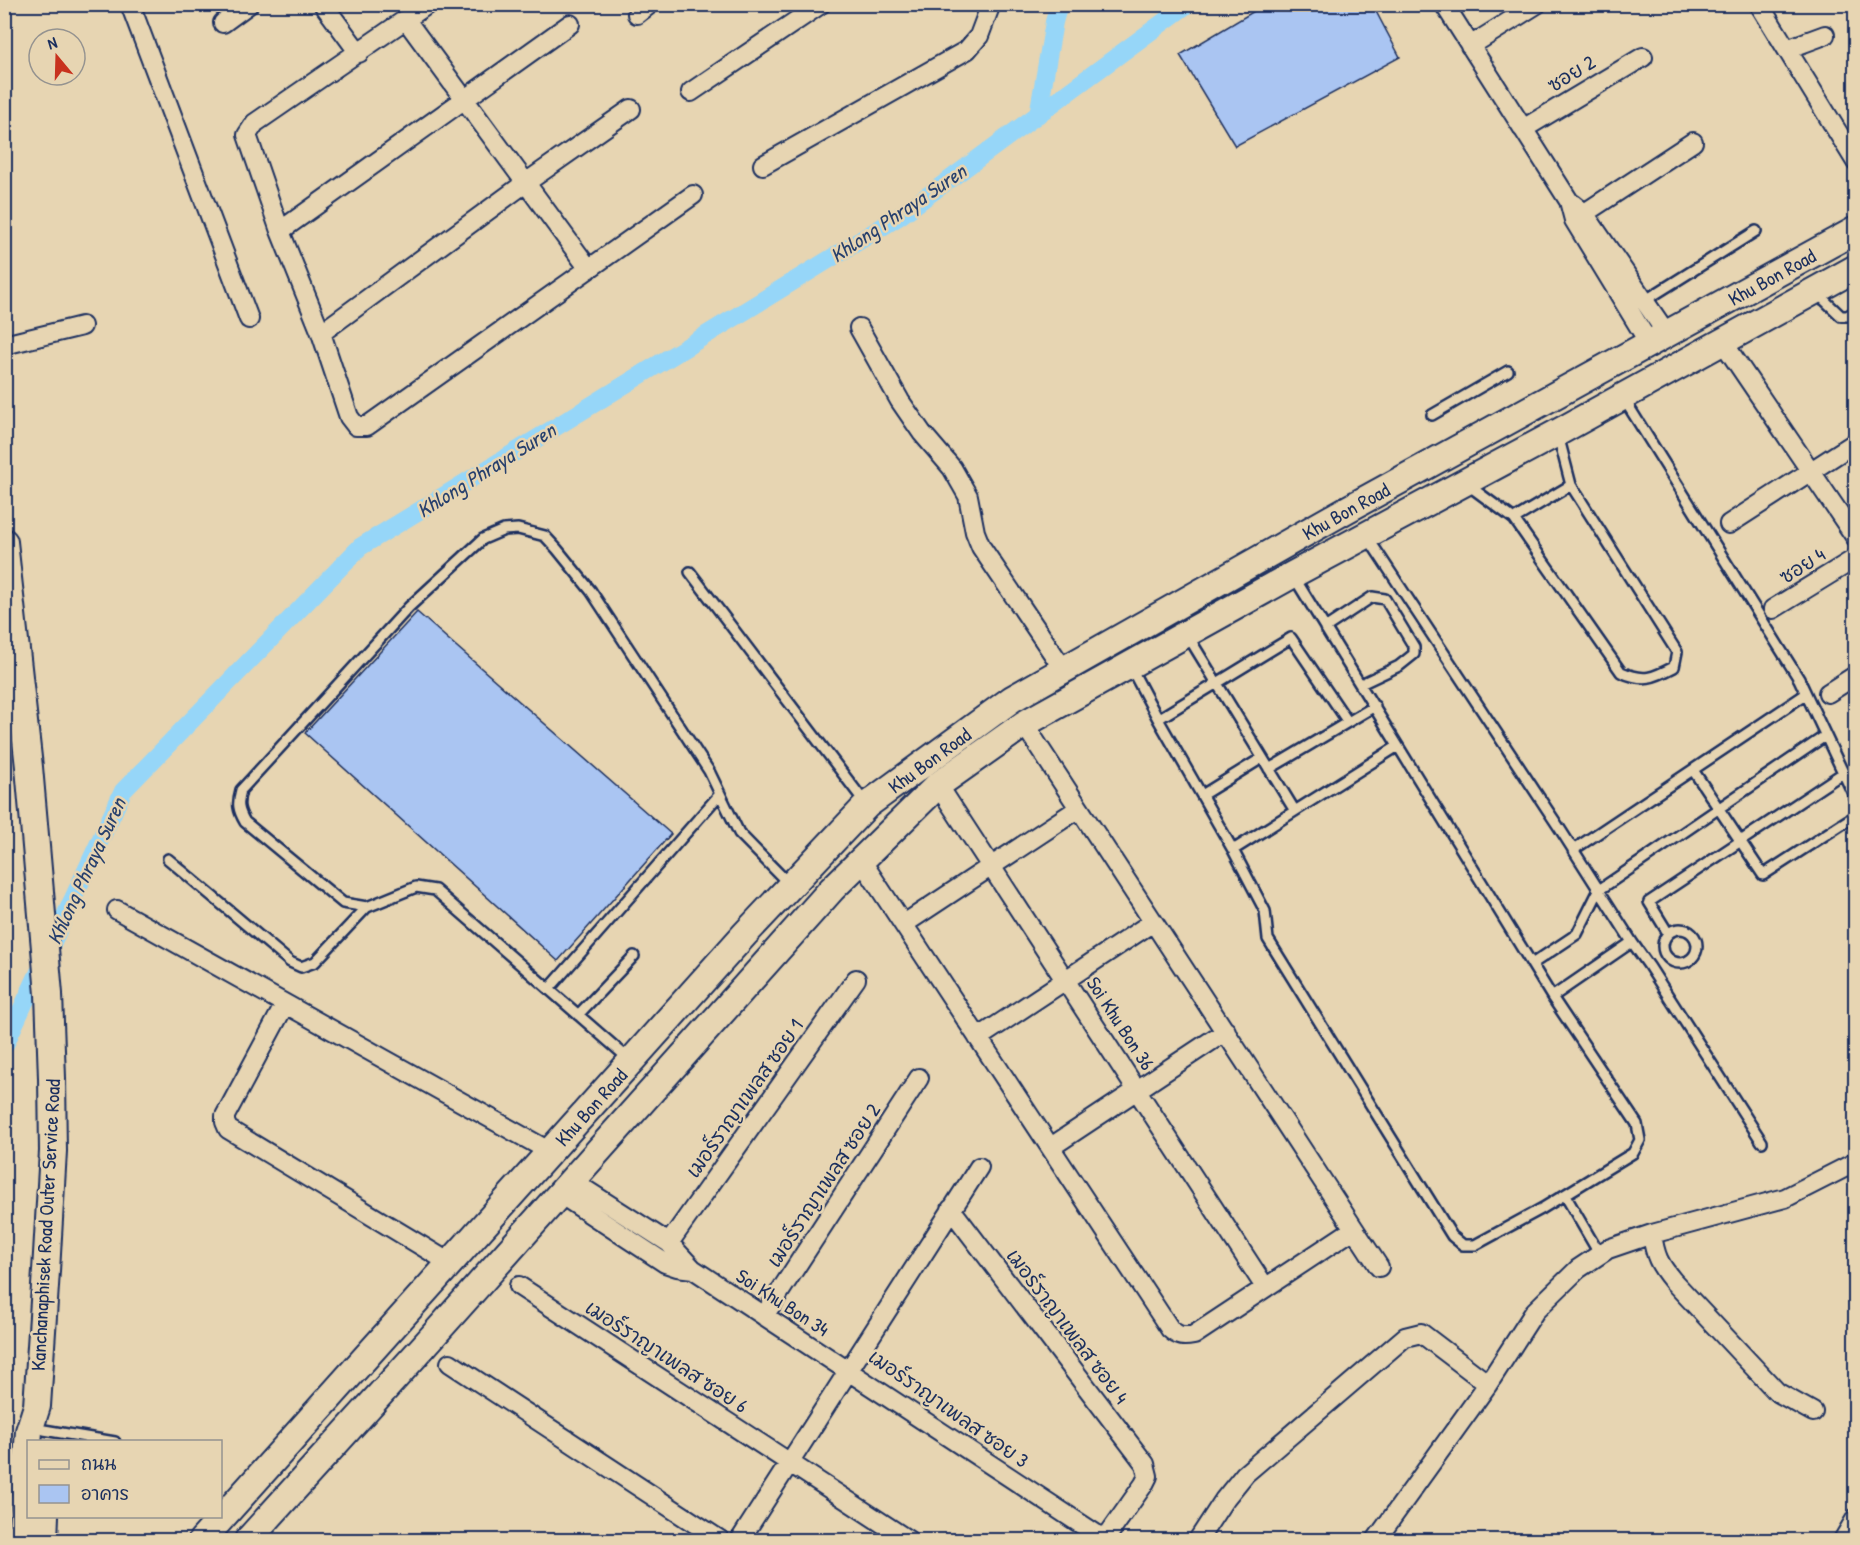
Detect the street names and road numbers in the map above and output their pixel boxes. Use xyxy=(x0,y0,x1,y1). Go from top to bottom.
street label: ซอย 2 xyxy=(1542,48,1600,98)
street label: Khu Bon Road xyxy=(1723,241,1820,311)
street label: Khu Bon Road xyxy=(1297,475,1394,546)
street label: ซอย 4 xyxy=(1774,540,1830,590)
street label: Khu Bon Road xyxy=(882,720,976,799)
street label: Soi Khu Bon 36 xyxy=(1081,971,1161,1075)
street label: เมอร์ราญาเพลส ซอย 1 xyxy=(679,1013,809,1183)
street label: Khu Bon Road xyxy=(548,1062,633,1151)
street label: Kanchanaphisek Road Outer Service Road xyxy=(24,1078,66,1372)
street label: เมอร์ราญาเพลส ซอย 2 xyxy=(760,1097,886,1272)
street label: เมอร์ราญาเพลส ซอย 4 xyxy=(1001,1243,1135,1409)
street label: Soi Khu Bon 34 xyxy=(731,1262,835,1342)
street label: เมอร์ราญาเพลส ซอย 6 xyxy=(581,1293,753,1419)
street label: เมอร์ราญาเพลส ซอย 3 xyxy=(864,1343,1034,1473)

